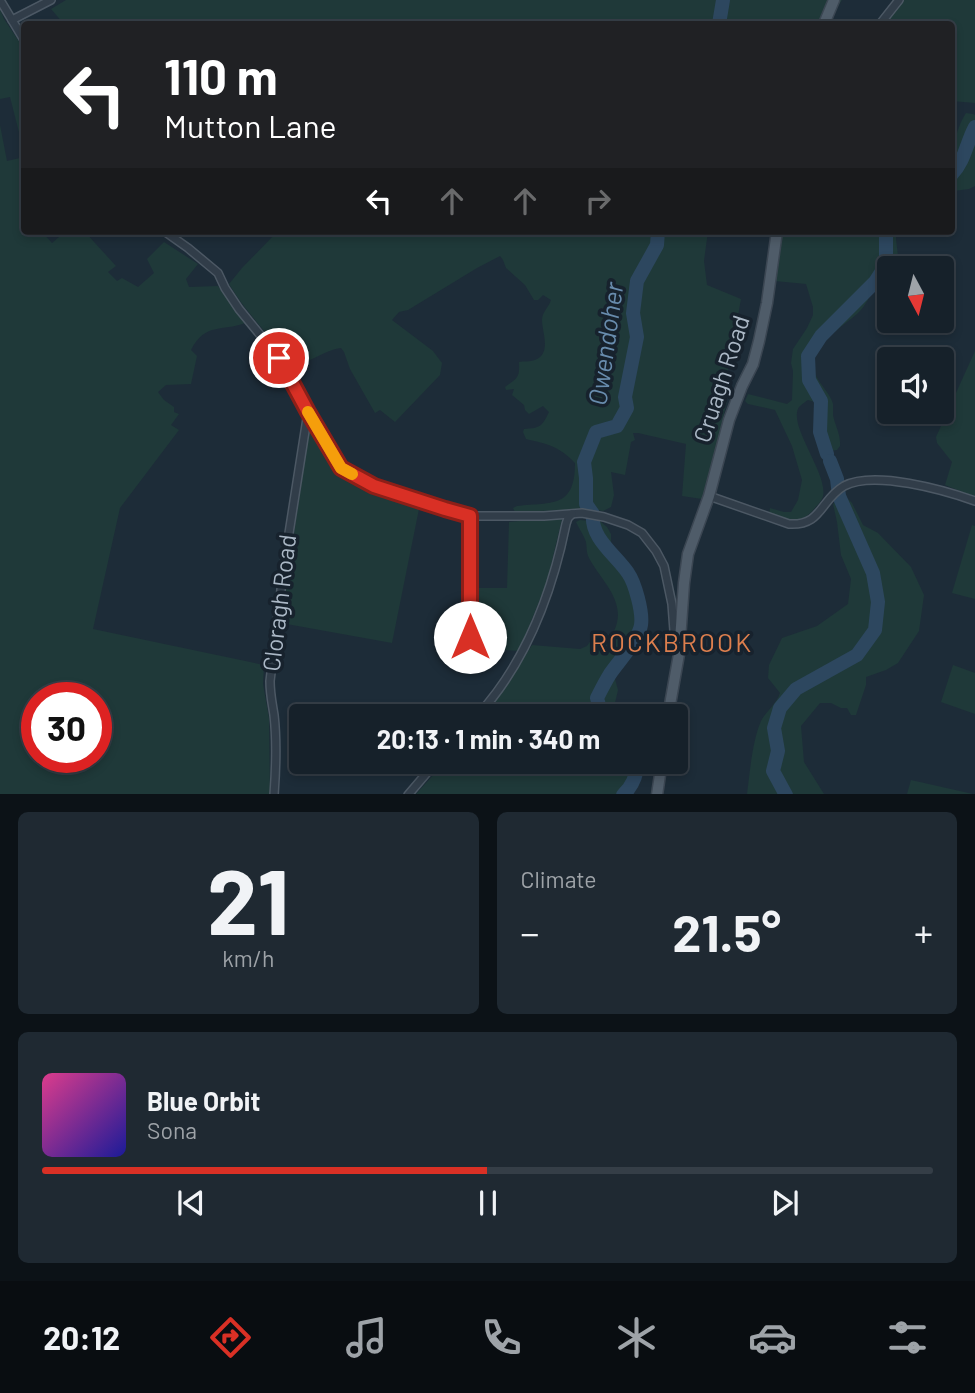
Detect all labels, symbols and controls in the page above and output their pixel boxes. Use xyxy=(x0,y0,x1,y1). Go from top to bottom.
text: 110 m xyxy=(164,46,278,105)
icon: left xyxy=(49,49,140,140)
text: Mutton Lane xyxy=(164,106,337,144)
icon: left xyxy=(360,182,398,220)
icon: ahead xyxy=(433,182,471,220)
icon: ahead xyxy=(506,182,544,220)
icon: right xyxy=(579,182,617,220)
north arrow xyxy=(877,256,954,332)
map controls xyxy=(877,256,954,424)
water label: Owendoher xyxy=(581,280,629,407)
street label: Cruagh Road xyxy=(686,311,755,446)
pin xyxy=(249,328,309,388)
icon: arrive xyxy=(260,339,298,377)
button: sound xyxy=(877,347,954,424)
street label: Cloragh Road xyxy=(256,533,301,673)
position arrow xyxy=(433,600,507,674)
district label: ROCKBROOK xyxy=(591,626,753,657)
speed limit sign: 30 xyxy=(21,682,112,773)
text: 20:13 · 1 min · 340 m xyxy=(377,723,600,754)
text: 21 xyxy=(207,844,290,953)
text: Climate xyxy=(521,865,597,893)
text: 21.5° xyxy=(672,900,781,962)
text: − xyxy=(521,909,540,955)
text: + xyxy=(914,909,933,955)
text: km/h xyxy=(222,944,274,972)
text: Blue Orbit xyxy=(147,1085,260,1116)
text: Sona xyxy=(147,1116,197,1144)
icon: previous xyxy=(172,1184,210,1222)
icon: pause xyxy=(469,1184,507,1222)
icon: next xyxy=(766,1184,804,1222)
icon: directions xyxy=(206,1313,255,1362)
icon: music xyxy=(342,1313,391,1362)
icon: phone xyxy=(477,1313,526,1362)
icon: climate xyxy=(612,1313,661,1362)
icon: car xyxy=(748,1313,797,1362)
icon: filters xyxy=(883,1313,932,1362)
text: 20:12 xyxy=(43,1318,120,1356)

